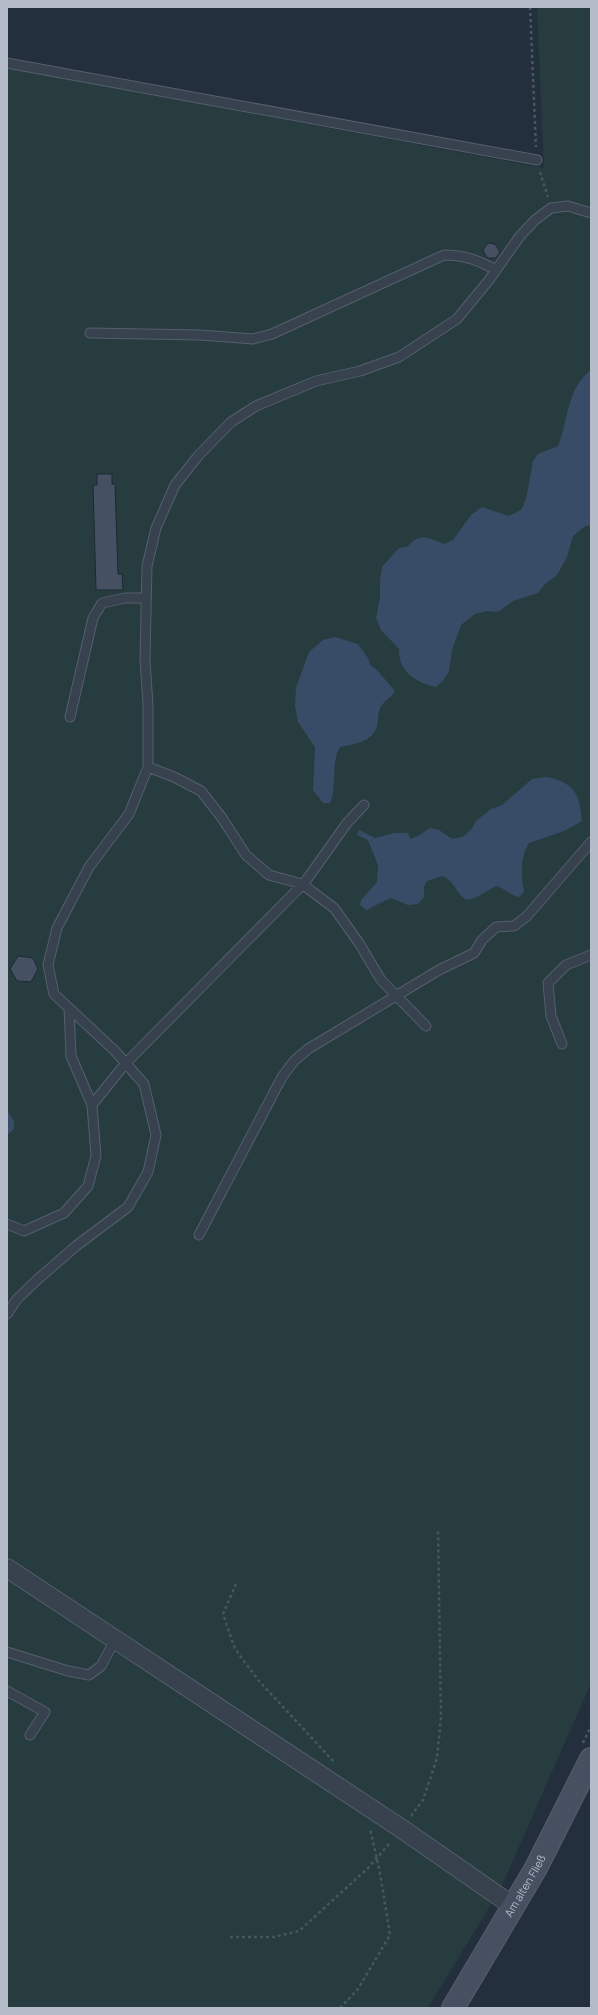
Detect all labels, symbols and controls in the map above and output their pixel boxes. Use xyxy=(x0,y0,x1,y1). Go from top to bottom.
street label: Am alten Fließ xyxy=(501,1852,549,1920)

